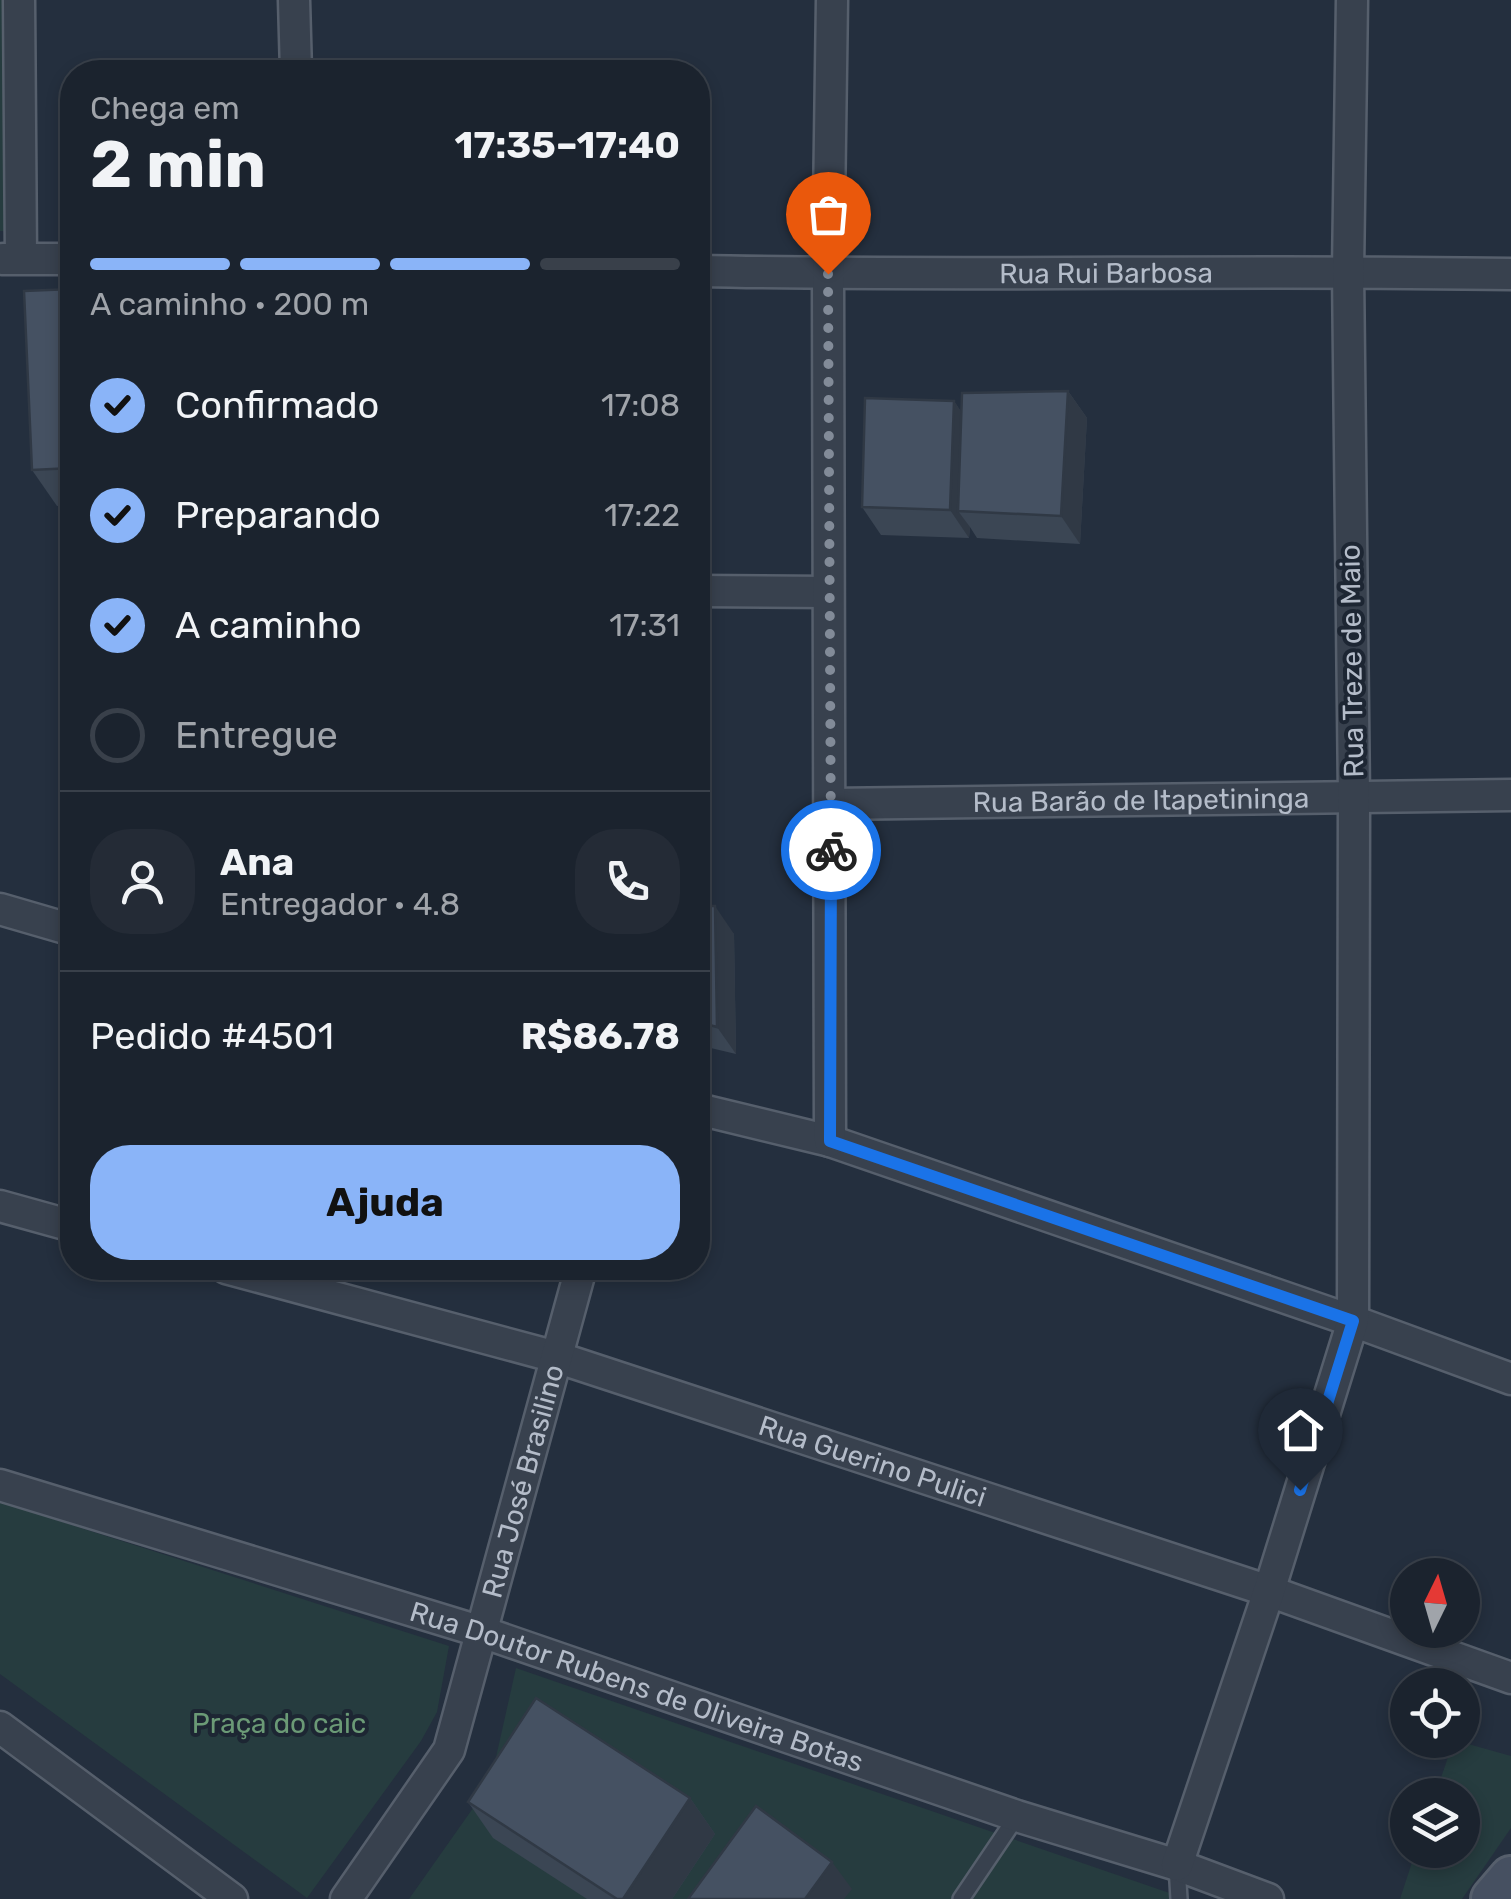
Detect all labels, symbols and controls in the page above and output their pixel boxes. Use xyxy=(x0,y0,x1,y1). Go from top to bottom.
text: Chega em xyxy=(90,89,240,127)
text: 17:35–17:40 xyxy=(455,122,680,168)
text: 2 min xyxy=(90,126,266,203)
pin xyxy=(786,172,871,275)
icon: bag xyxy=(801,187,856,242)
street label: Rua Rui Barbosa xyxy=(999,256,1213,290)
text: A caminho · 200 m xyxy=(90,285,369,323)
icon: check xyxy=(90,378,145,433)
text: Confirmado xyxy=(175,382,379,428)
text: 17:08 xyxy=(601,386,680,424)
icon: check xyxy=(90,488,145,543)
text: Preparando xyxy=(175,492,381,538)
text: 17:22 xyxy=(604,496,680,534)
street label: Rua Treze de Maio xyxy=(1333,544,1371,778)
icon: check xyxy=(90,598,145,653)
text: A caminho xyxy=(175,602,362,648)
text: 17:31 xyxy=(609,606,680,644)
text: Entregue xyxy=(175,712,338,758)
street label: Rua Barão de Itapetininga xyxy=(972,781,1310,819)
courier xyxy=(781,800,881,900)
icon: bike xyxy=(804,823,859,878)
button: person xyxy=(90,829,195,934)
button: phone xyxy=(575,829,680,934)
text: Ana xyxy=(220,839,294,885)
text: Entregador · 4.8 xyxy=(220,885,460,923)
text: Pedido #4501 xyxy=(90,1013,334,1059)
text: R$86.78 xyxy=(521,1013,680,1059)
button: Ajuda xyxy=(90,1145,680,1260)
street label: Rua José Brasilino xyxy=(475,1361,570,1601)
pin xyxy=(1258,1388,1343,1491)
icon: home xyxy=(1273,1403,1328,1458)
street label: Rua Guerino Pulici xyxy=(755,1408,990,1514)
north arrow xyxy=(1390,1558,1480,1648)
map controls xyxy=(1390,1558,1480,1868)
street label: Rua Doutor Rubens de Oliveira Botas xyxy=(406,1595,868,1778)
button: locate xyxy=(1390,1668,1480,1758)
park label: Praça do caic xyxy=(192,1707,366,1740)
button: layers xyxy=(1390,1778,1480,1868)

